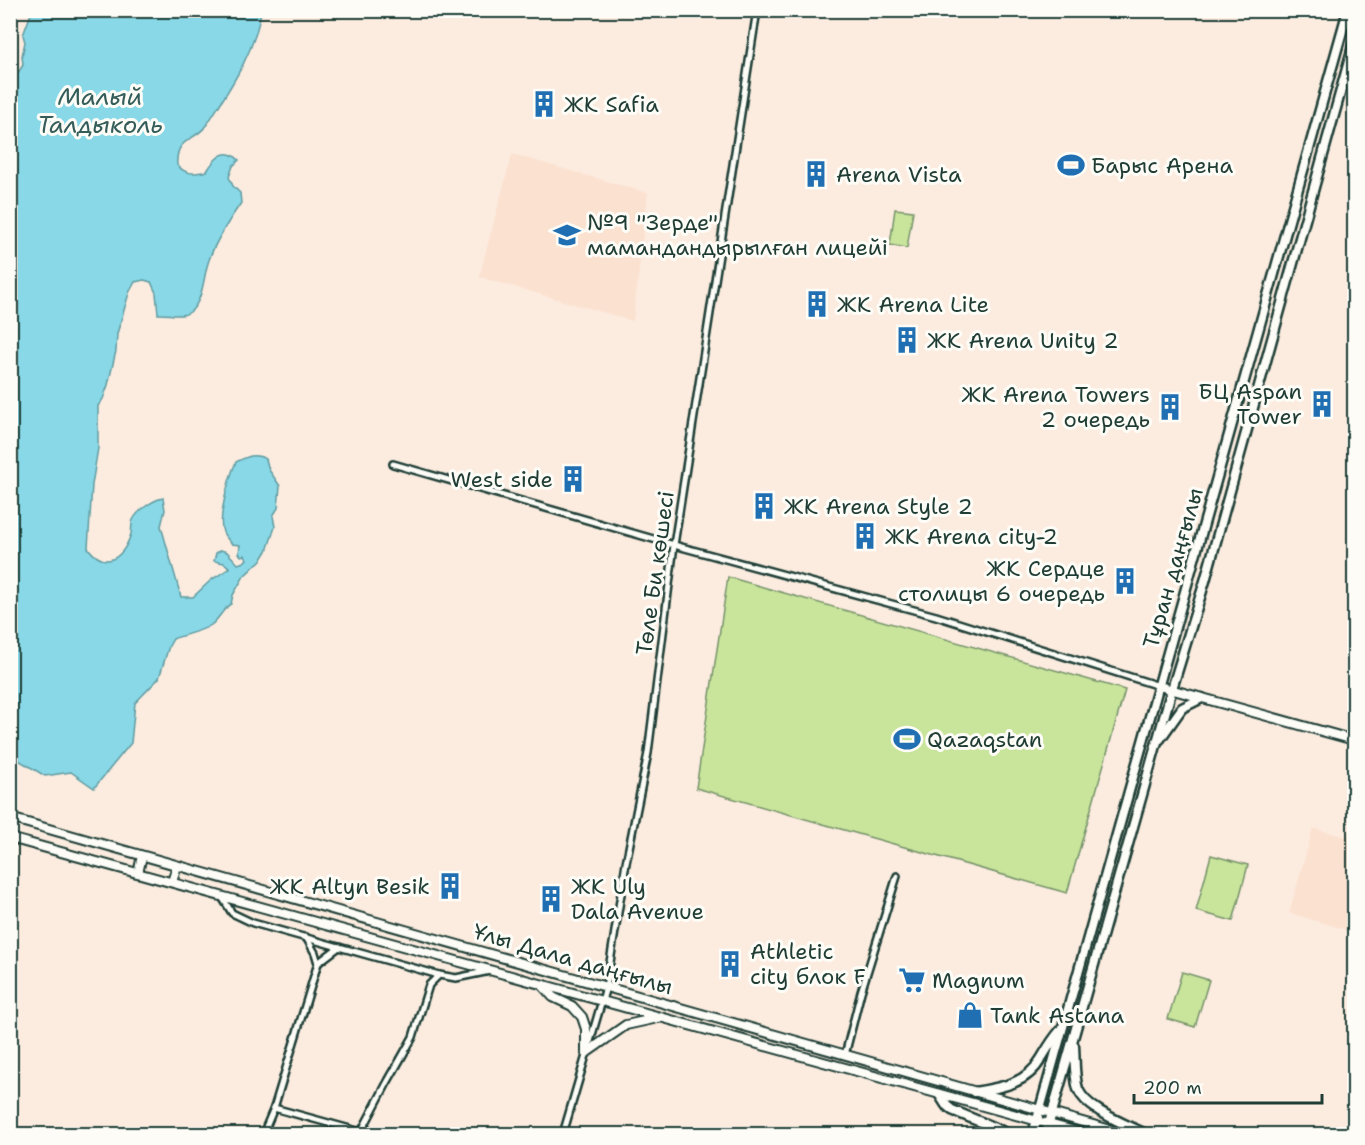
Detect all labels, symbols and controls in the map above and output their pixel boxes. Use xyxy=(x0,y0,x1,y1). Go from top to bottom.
water label: Малый Талдыколь xyxy=(37,81,163,141)
building icon: ЖК Safia xyxy=(529,89,559,119)
place label: ЖК Safia xyxy=(564,90,659,119)
sports icon: Барыс Арена xyxy=(1056,150,1086,180)
place label: Барыс Арена xyxy=(1091,151,1233,180)
building icon: Arena Vista xyxy=(801,159,831,189)
place label: Arena Vista xyxy=(836,160,962,189)
place label: №9 "Зерде" мамандандырылған лицейі xyxy=(587,208,888,262)
school or university icon: №9 "Зерде" мамандандырылған лицейі xyxy=(552,220,582,250)
building icon: ЖК Arena Lite xyxy=(802,289,832,319)
place label: ЖК Arena Lite xyxy=(837,290,989,319)
building icon: ЖК Arena Unity 2 xyxy=(892,325,922,355)
place label: ЖК Arena Unity 2 xyxy=(927,326,1119,355)
place label: БЦ Aspan Tower xyxy=(1198,377,1302,431)
place label: ЖК Arena Towers 2 очередь xyxy=(962,380,1150,434)
building icon: БЦ Aspan Tower xyxy=(1307,389,1337,419)
building icon: ЖК Arena Towers 2 очередь xyxy=(1155,392,1185,422)
building icon: West side xyxy=(558,464,588,494)
place label: West side xyxy=(450,465,553,494)
street label: Тұран даңғылы xyxy=(1136,484,1210,652)
street label: Төле Би көшесі xyxy=(629,489,681,657)
building icon: ЖК Arena Style 2 xyxy=(749,491,779,521)
place label: ЖК Arena Style 2 xyxy=(784,492,973,521)
building icon: ЖК Arena city-2 xyxy=(850,521,880,551)
place label: ЖК Arena city-2 xyxy=(885,522,1058,551)
place label: ЖК Сердце столицы 6 очередь xyxy=(898,554,1105,608)
building icon: ЖК Сердце столицы 6 очередь xyxy=(1110,566,1140,596)
sports icon: Qazaqstan xyxy=(892,724,922,754)
place label: Qazaqstan xyxy=(927,725,1042,754)
building icon: ЖК Altyn Besik xyxy=(435,871,465,901)
place label: ЖК Altyn Besik xyxy=(270,872,430,901)
place label: ЖК Uly Dala Avenue xyxy=(571,872,704,926)
building icon: ЖК Uly Dala Avenue xyxy=(536,884,566,914)
street label: Ұлы Дала даңғылы xyxy=(470,917,676,1001)
place label: Athletic city блок F xyxy=(750,937,866,991)
building icon: Athletic city блок F xyxy=(715,949,745,979)
supermarket icon: Magnum xyxy=(897,965,927,995)
place label: Magnum xyxy=(932,966,1025,995)
shop icon: Tank Astana xyxy=(955,1000,985,1030)
place label: Tank Astana xyxy=(990,1001,1125,1030)
scale bar xyxy=(1134,1067,1322,1105)
text: 200 m xyxy=(1143,1076,1202,1100)

